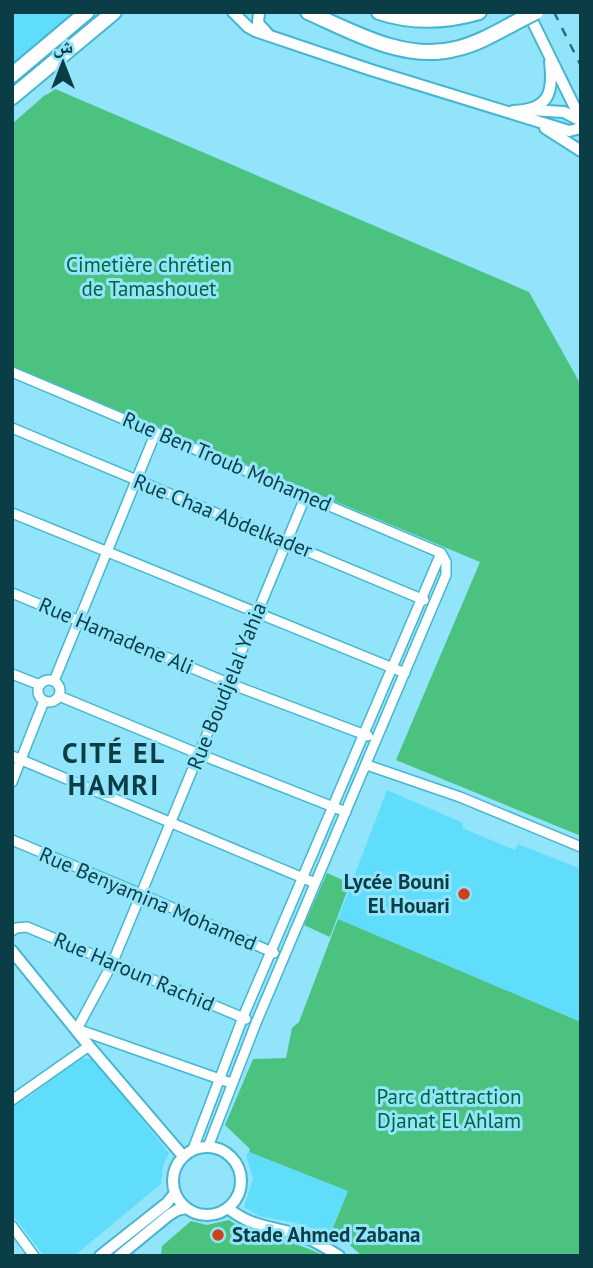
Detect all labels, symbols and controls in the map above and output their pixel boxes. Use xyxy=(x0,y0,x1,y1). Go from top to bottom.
north arrow xyxy=(28,28,98,98)
text: ش xyxy=(53,34,73,58)
park label: Cimetière chrétien de Tamashouet xyxy=(66,251,232,302)
street label: Rue Ben Troub Mohamed xyxy=(119,405,336,518)
street label: Rue Chaa Abdelkader xyxy=(130,467,317,564)
street label: Rue Hamadene Ali xyxy=(35,591,197,680)
street label: Rue Boudjelal Yahia xyxy=(181,598,272,773)
district label: CITÉ EL HAMRI xyxy=(62,734,166,803)
street label: Rue Benyamina Mohamed xyxy=(35,840,261,957)
place label: Lycée Bouni El Houari xyxy=(344,868,450,919)
marker: Lycée Bouni El Houari xyxy=(456,886,472,902)
street label: Rue Haroun Rachid xyxy=(50,926,219,1018)
park label: Parc d'attraction Djanat El Ahlam xyxy=(377,1083,521,1134)
place label: Stade Ahmed Zabana xyxy=(232,1221,421,1248)
marker: Stade Ahmed Zabana xyxy=(210,1227,226,1243)

